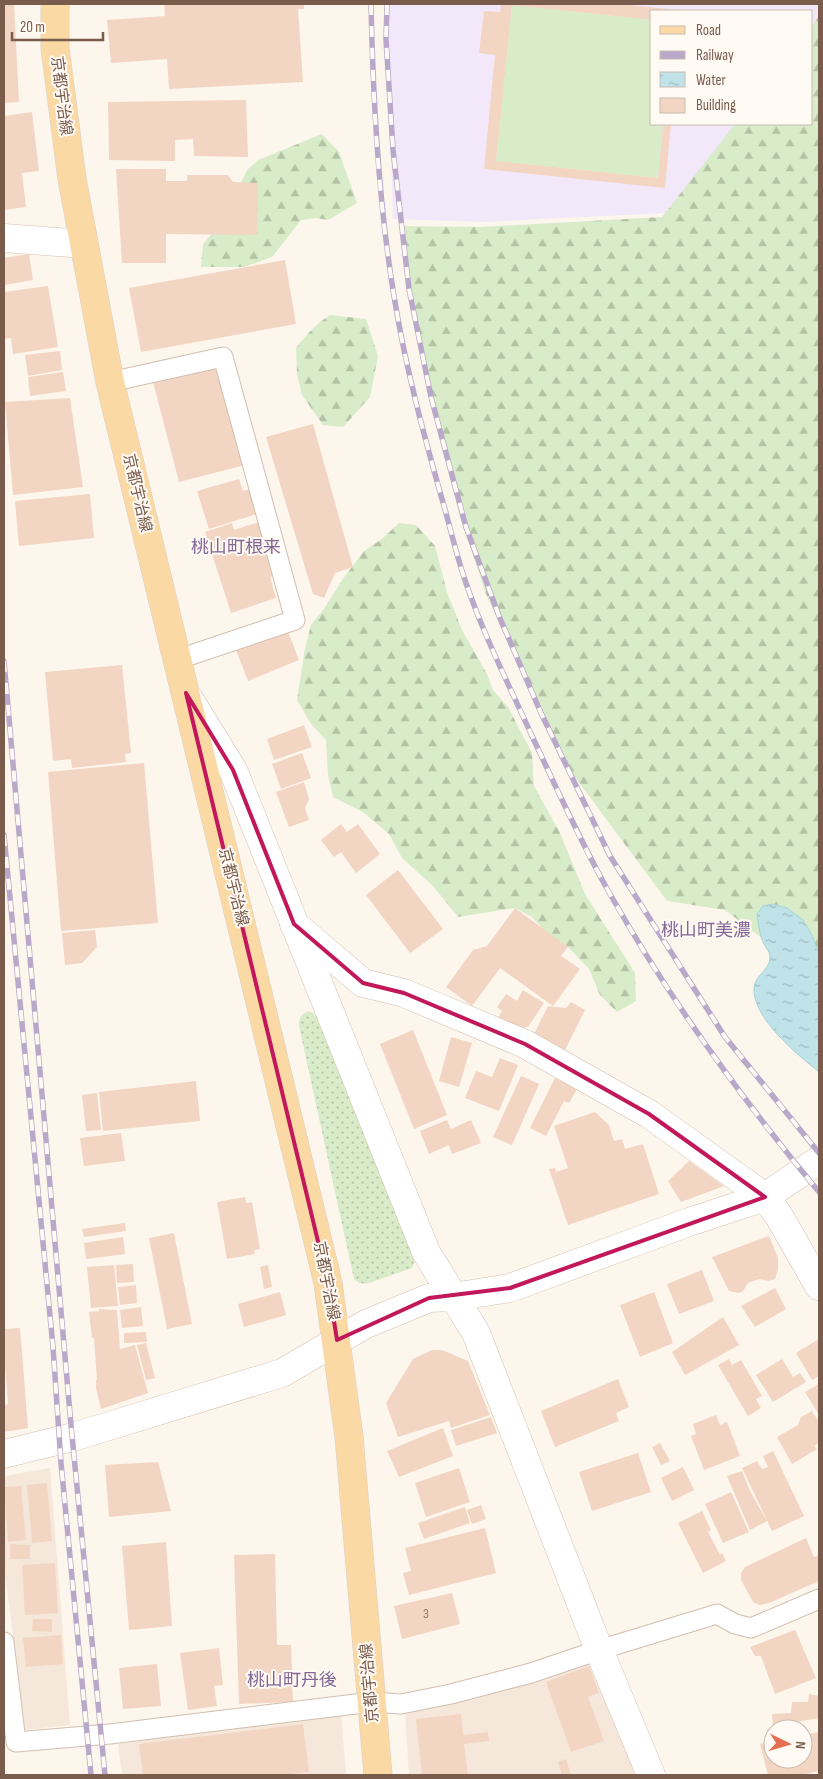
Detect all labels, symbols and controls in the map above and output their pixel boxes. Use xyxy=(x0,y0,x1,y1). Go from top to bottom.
scale bar xyxy=(12,10,104,42)
legend xyxy=(650,10,813,125)
text: 20 m xyxy=(20,18,45,37)
text: Road xyxy=(696,21,721,40)
text: Railway xyxy=(696,46,734,65)
street label: 京都宇治線 xyxy=(47,55,75,137)
text: Water xyxy=(696,71,727,90)
text: Building xyxy=(696,96,736,115)
street label: 京都宇治線 xyxy=(119,452,155,534)
district label: 桃山町根来 xyxy=(191,537,281,558)
street label: 京都宇治線 xyxy=(214,846,252,928)
district label: 桃山町美濃 xyxy=(661,920,751,941)
street label: 京都宇治線 xyxy=(309,1240,343,1322)
house number: 3 xyxy=(423,1605,429,1622)
street label: 京都宇治線 xyxy=(357,1642,383,1724)
district label: 桃山町丹後 xyxy=(247,1670,337,1691)
north arrow xyxy=(763,1719,813,1769)
text: N xyxy=(792,1741,809,1750)

